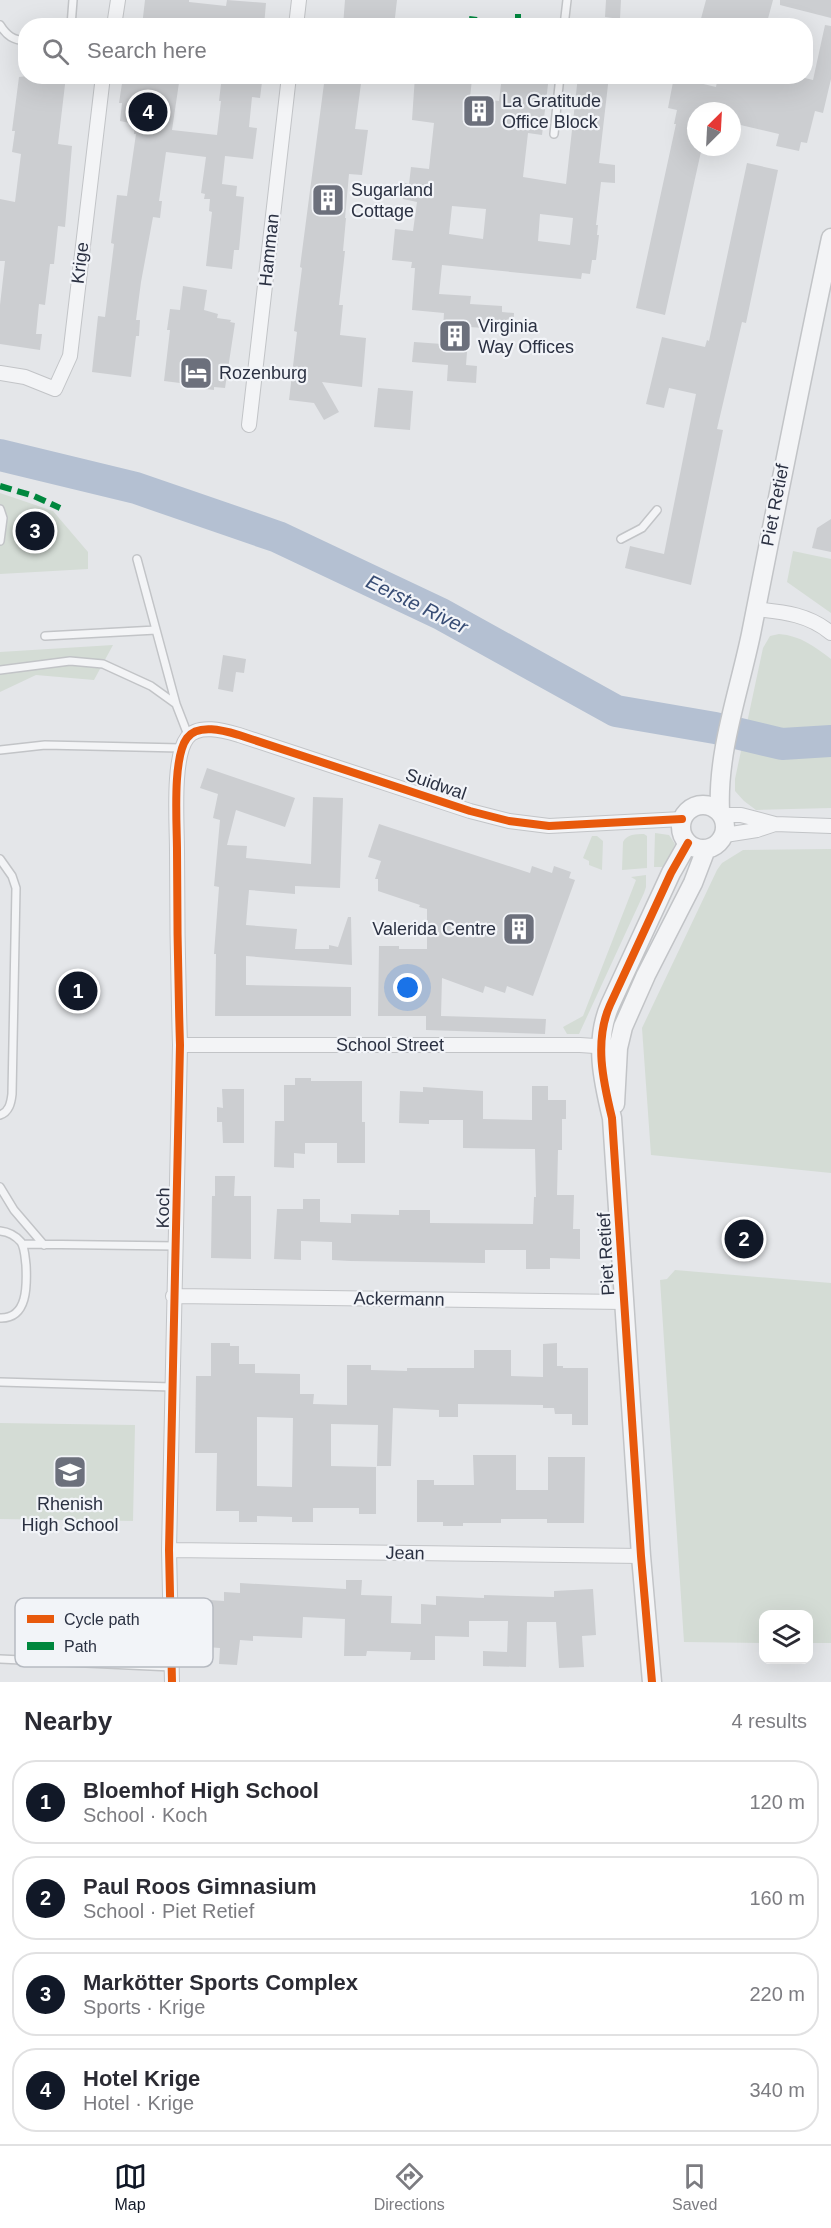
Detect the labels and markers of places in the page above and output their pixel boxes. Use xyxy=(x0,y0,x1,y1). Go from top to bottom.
pin: 4 xyxy=(128,90,168,134)
place label: La Gratitude Office Block xyxy=(502,91,601,132)
building icon: La Gratitude Office Block xyxy=(461,93,497,129)
place label: Sugarland Cottage xyxy=(351,180,433,221)
building icon: Sugarland Cottage xyxy=(310,182,346,218)
place label: Virginia Way Offices xyxy=(478,316,574,357)
building icon: Virginia Way Offices xyxy=(437,318,473,354)
hotel icon: Rozenburg xyxy=(178,355,214,391)
place label: Rozenburg xyxy=(219,363,307,383)
pin: 3 xyxy=(15,508,54,554)
building icon: Valerida Centre xyxy=(501,911,537,947)
place label: Valerida Centre xyxy=(372,919,496,939)
pin: 1 xyxy=(58,968,98,1014)
pin: 2 xyxy=(724,1216,764,1262)
school or university icon: Rhenish High School xyxy=(52,1454,88,1490)
place label: Rhenish High School xyxy=(21,1494,119,1535)

